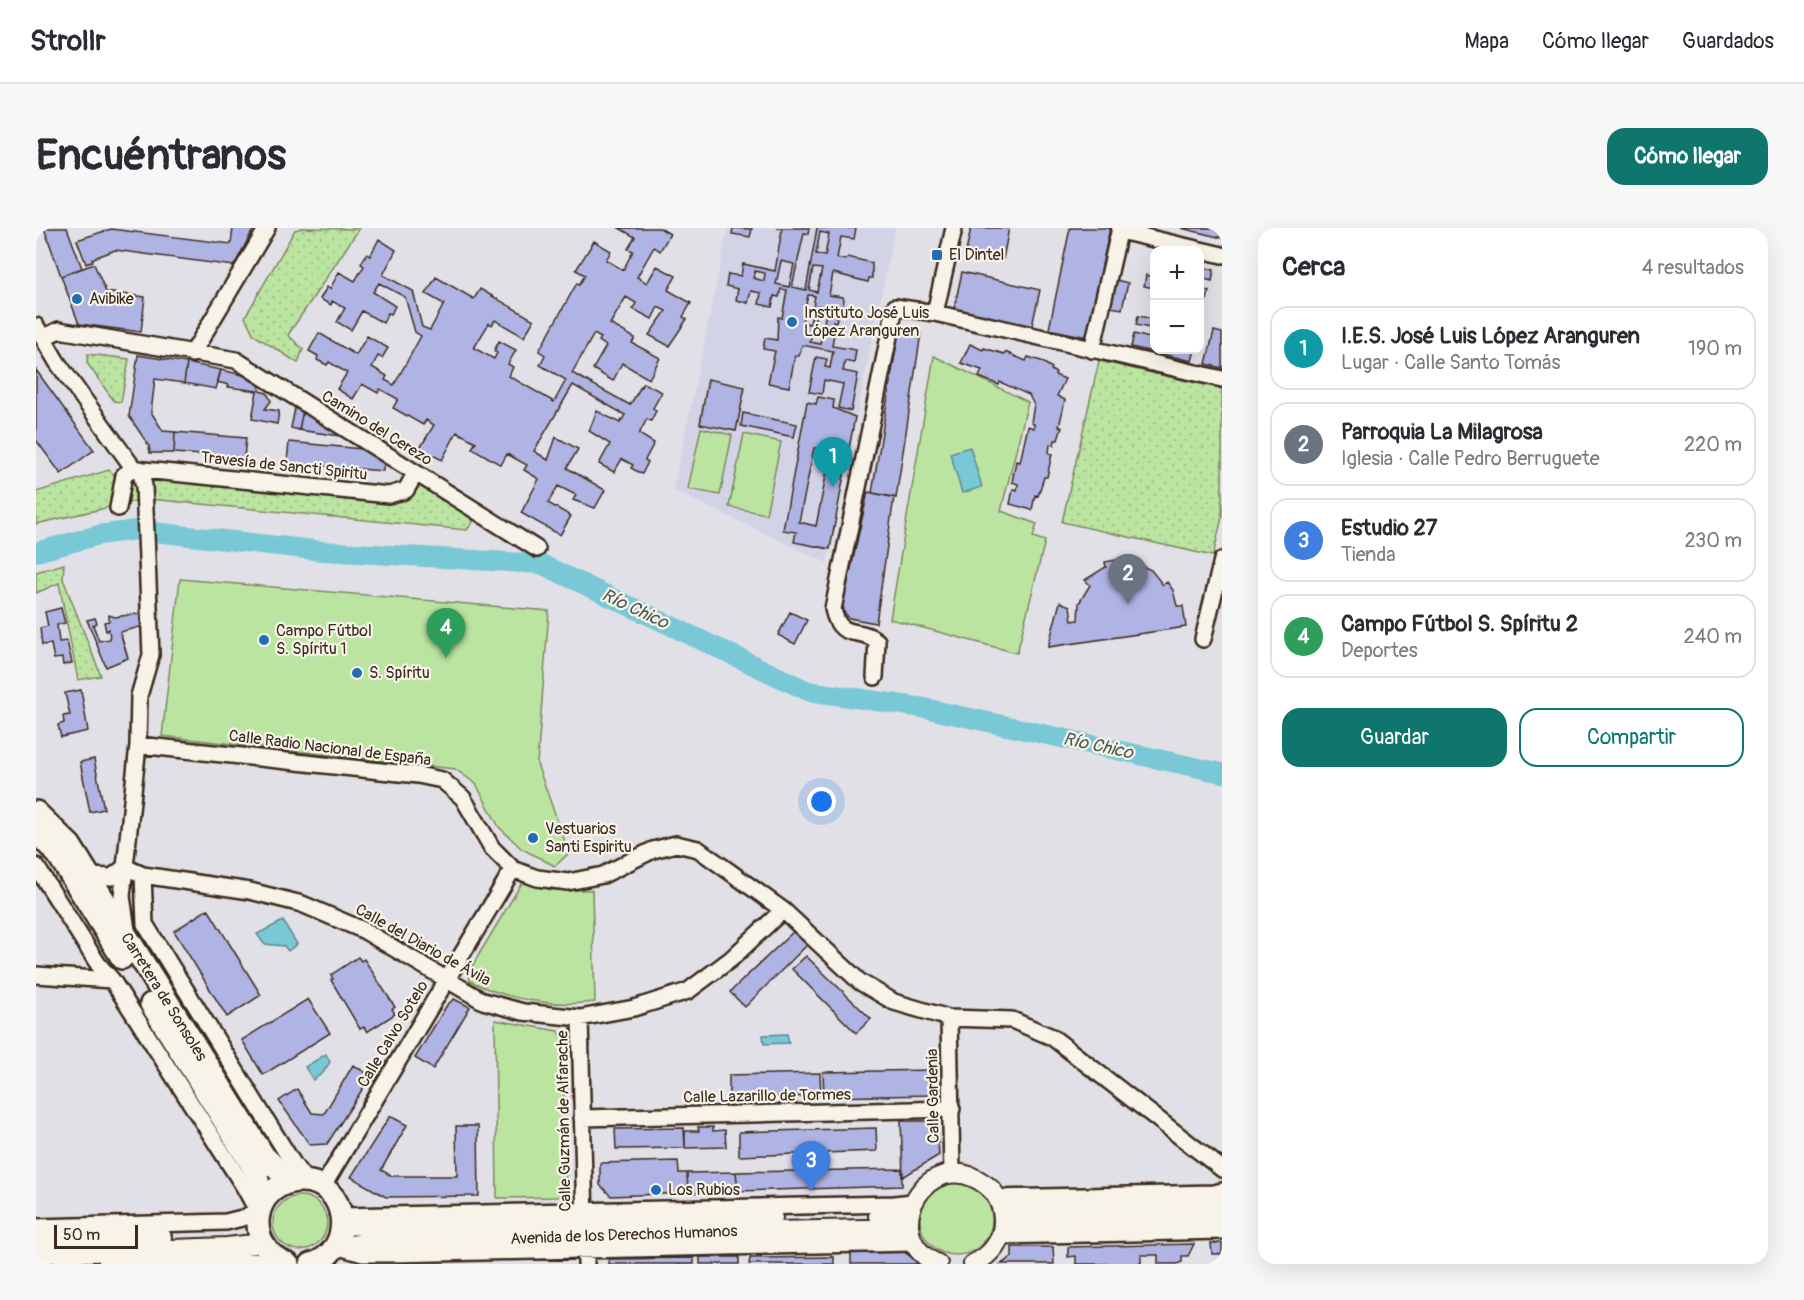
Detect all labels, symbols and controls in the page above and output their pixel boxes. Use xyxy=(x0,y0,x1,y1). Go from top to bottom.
text: Strollr xyxy=(30,24,105,59)
text: Mapa xyxy=(1464,28,1509,55)
text: Cómo llegar xyxy=(1542,28,1649,55)
text: Guardados xyxy=(1682,28,1774,55)
button: Cómo llegar xyxy=(1607,128,1768,185)
text: Encuéntranos xyxy=(36,130,286,182)
place label: El Dintel xyxy=(949,245,1004,265)
map controls xyxy=(1150,246,1204,354)
button: + xyxy=(1150,246,1204,300)
marker: El Dintel xyxy=(930,248,944,262)
text: Cerca xyxy=(1282,251,1345,283)
text: 4 resultados xyxy=(1642,255,1744,280)
place label: Avibike xyxy=(89,289,134,309)
marker: Avibike xyxy=(70,292,84,306)
button: − xyxy=(1150,300,1204,354)
place label: Instituto José Luis López Aranguren xyxy=(804,303,929,341)
marker: Instituto José Luis López Aranguren xyxy=(785,315,799,329)
text: I.E.S. José Luis López Aranguren xyxy=(1341,322,1640,350)
text: 1 xyxy=(1300,336,1307,361)
text: 190 m xyxy=(1688,336,1742,361)
text: Lugar · Calle Santo Tomás xyxy=(1341,350,1560,375)
street label: Camino del Cerezo xyxy=(318,386,436,470)
text: Parroquia La Milagrosa xyxy=(1341,418,1543,446)
text: 2 xyxy=(1298,432,1309,457)
text: 220 m xyxy=(1684,432,1742,457)
pin: 1 xyxy=(814,438,852,487)
text: Iglesia · Calle Pedro Berruguete xyxy=(1341,446,1600,471)
street label: Travesía de Sancti Spiritu xyxy=(200,447,368,485)
text: Estudio 27 xyxy=(1341,514,1437,542)
text: 3 xyxy=(1298,528,1309,553)
text: 230 m xyxy=(1685,528,1742,553)
text: Tienda xyxy=(1341,542,1396,567)
pin: 2 xyxy=(1108,554,1148,604)
water label: Río Chico xyxy=(598,584,673,635)
pin: 4 xyxy=(426,608,466,658)
text: Campo Fútbol S. Spíritu 2 xyxy=(1341,610,1578,638)
place label: Campo Fútbol S. Spíritu 1 xyxy=(276,621,372,659)
text: 4 xyxy=(1298,624,1309,649)
text: 240 m xyxy=(1683,624,1742,649)
marker: Campo Fútbol S. Spíritu 1 xyxy=(257,633,271,647)
text: Deportes xyxy=(1341,638,1418,663)
place label: S. Spíritu xyxy=(369,663,430,683)
marker: S. Spíritu xyxy=(350,666,364,680)
button: Guardar xyxy=(1282,708,1507,767)
button: Compartir xyxy=(1519,708,1744,767)
street label: Calle Radio Nacional de España xyxy=(228,726,432,770)
water label: Río Chico xyxy=(1061,727,1136,765)
your location xyxy=(807,787,836,816)
place label: Vestuarios Santi Espiritu xyxy=(545,819,632,857)
marker: Vestuarios Santi Espiritu xyxy=(526,831,540,845)
street label: Calle del Diario de Ávila xyxy=(352,899,494,991)
street label: Carretera de Sonsoles xyxy=(116,929,212,1065)
street label: Calle Calvo Sotelo xyxy=(353,977,433,1091)
street label: Calle Guzmán de Alfarache xyxy=(552,1030,576,1212)
street label: Calle Gardenia xyxy=(922,1049,944,1143)
street label: Calle Lazarillo de Tormes xyxy=(683,1085,851,1107)
pin: 3 xyxy=(792,1142,830,1191)
place label: Los Rubios xyxy=(668,1180,740,1200)
marker: Los Rubios xyxy=(649,1183,663,1197)
street label: Avenida de los Derechos Humanos xyxy=(510,1221,738,1249)
scale bar xyxy=(54,1222,138,1250)
text: 50 m xyxy=(63,1225,100,1245)

